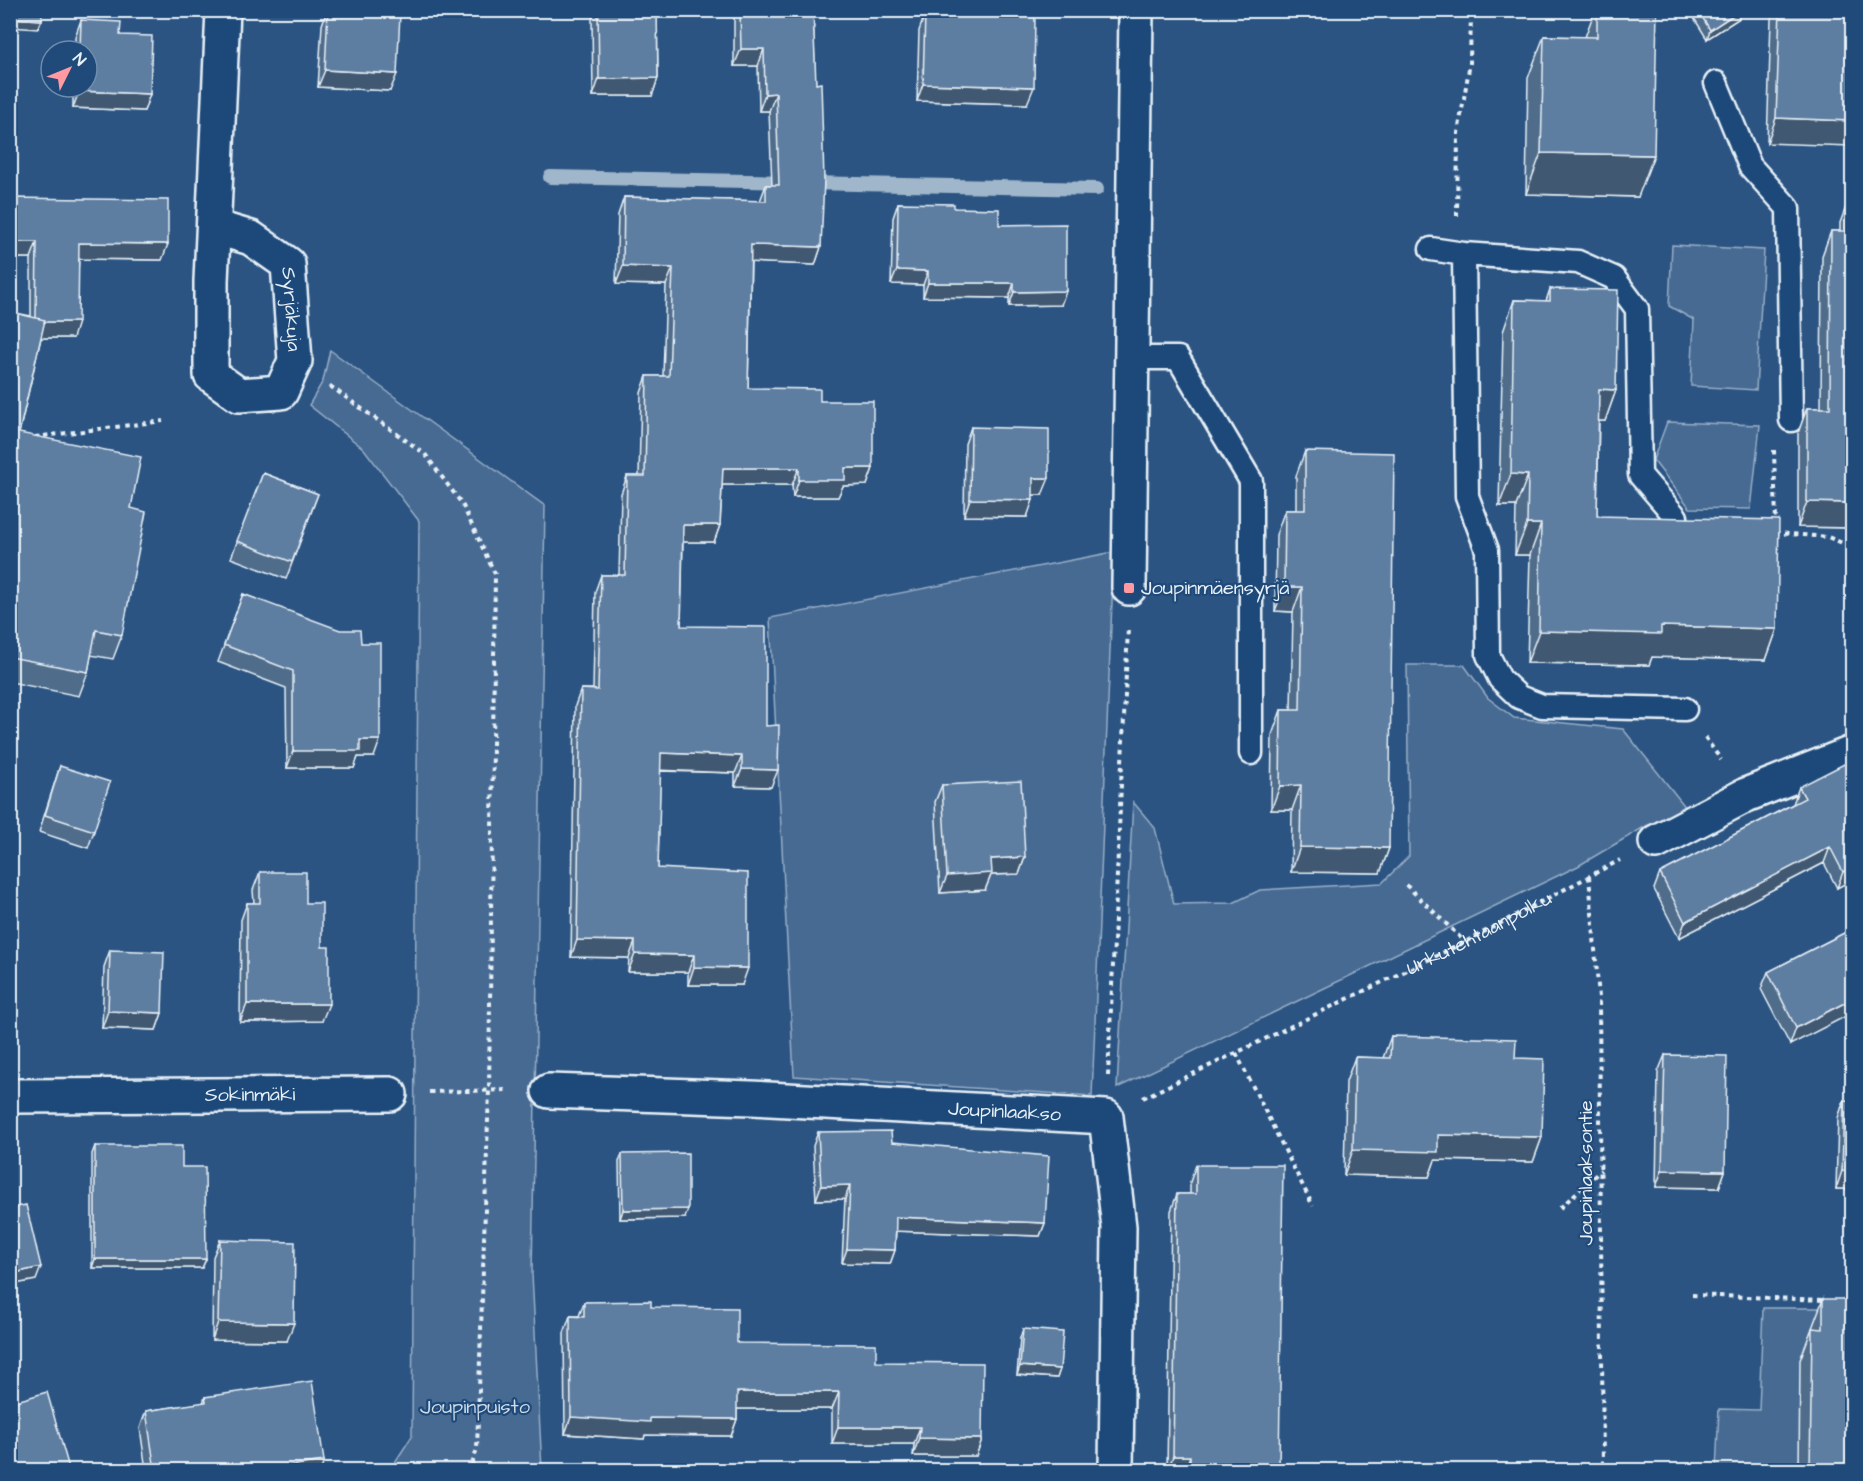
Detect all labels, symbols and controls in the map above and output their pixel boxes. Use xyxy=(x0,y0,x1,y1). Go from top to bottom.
north arrow xyxy=(39,39,99,99)
text: N xyxy=(68,48,91,71)
street label: Syrjäkuja xyxy=(274,266,308,352)
place label: Joupinmäensyrjä xyxy=(1141,574,1290,603)
marker: Joupinmäensyrjä xyxy=(1122,581,1136,595)
street label: Urkutehtaanpolku xyxy=(1401,885,1557,982)
street label: Sokinmäki xyxy=(205,1080,295,1109)
street label: Joupinlaakso xyxy=(947,1095,1062,1129)
street label: Joupinlaaksontie xyxy=(1572,1100,1600,1246)
park label: Joupinpuisto xyxy=(420,1393,530,1421)

